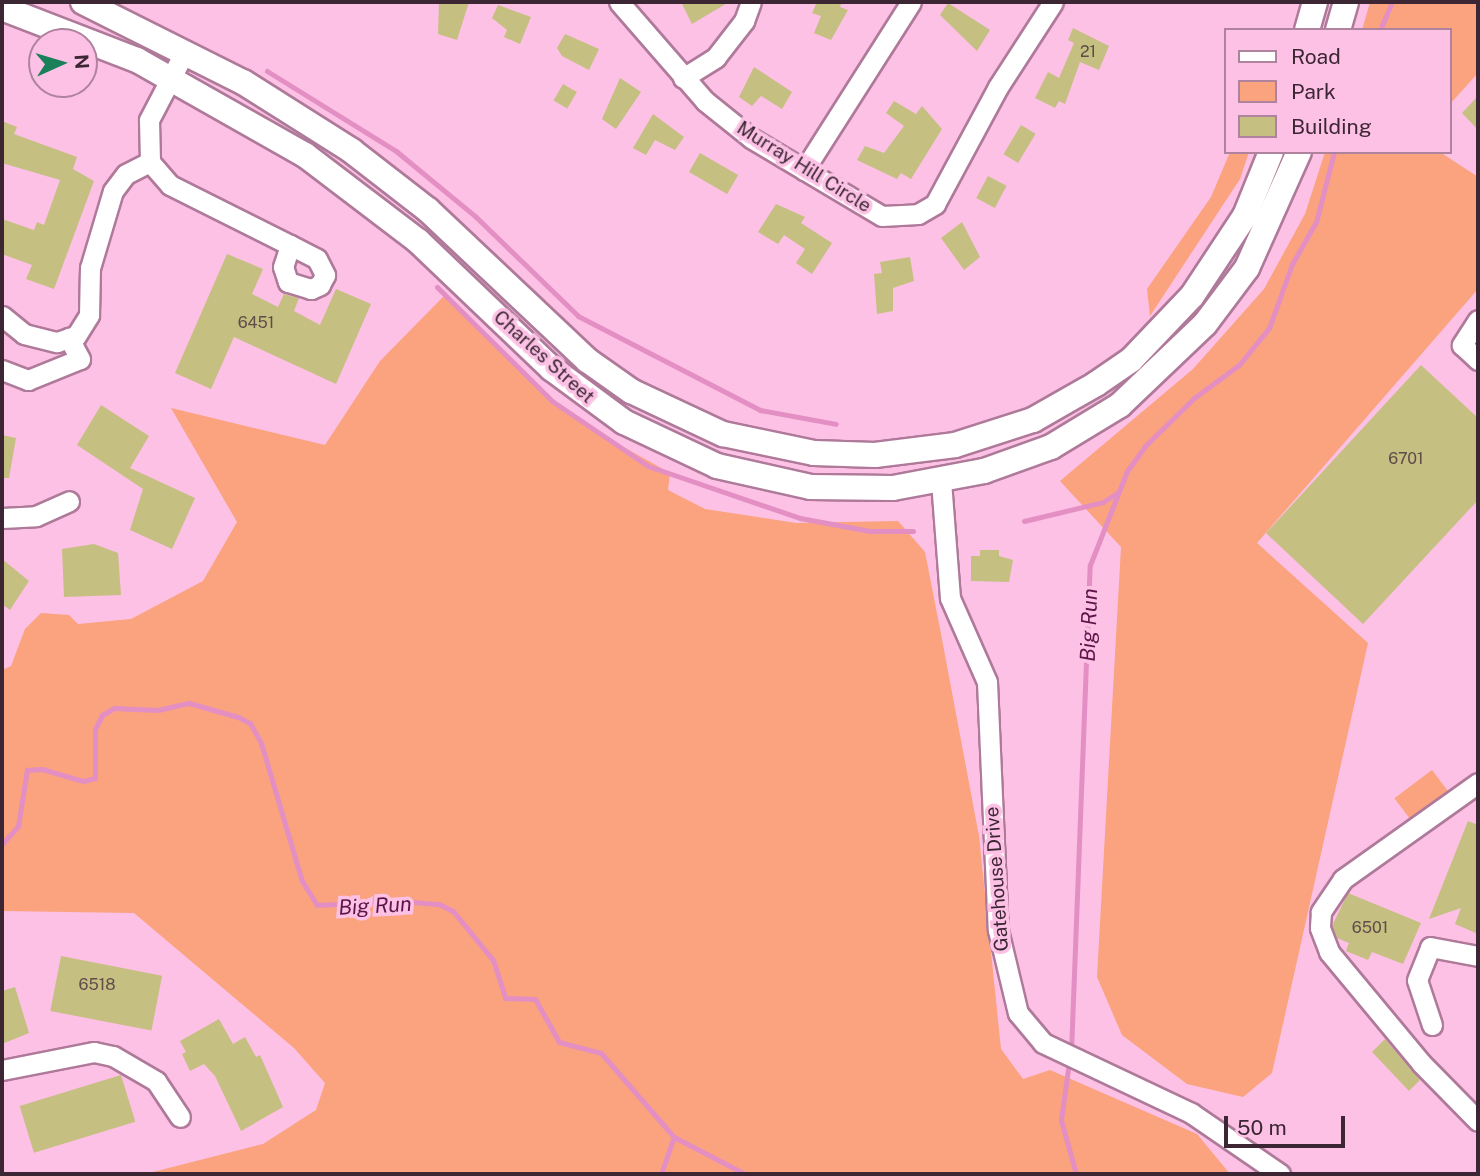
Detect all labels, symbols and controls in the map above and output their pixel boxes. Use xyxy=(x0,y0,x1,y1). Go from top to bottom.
north arrow xyxy=(28,28,98,98)
legend xyxy=(1224,28,1452,154)
house number: 21 xyxy=(1080,42,1096,62)
text: Road xyxy=(1291,44,1341,69)
text: N xyxy=(70,53,93,70)
text: Park xyxy=(1291,79,1336,104)
text: Building xyxy=(1291,114,1372,139)
street label: Murray Hill Circle xyxy=(733,116,875,218)
street label: Charles Street xyxy=(489,306,599,408)
house number: 6451 xyxy=(238,313,274,333)
house number: 6701 xyxy=(1388,449,1424,469)
water label: Big Run xyxy=(1075,588,1103,662)
street label: Gatehouse Drive xyxy=(981,806,1013,952)
water label: Big Run xyxy=(338,891,412,921)
house number: 6501 xyxy=(1352,918,1388,938)
house number: 6518 xyxy=(78,975,116,995)
scale bar xyxy=(1228,1102,1349,1146)
text: 50 m xyxy=(1237,1115,1287,1140)

